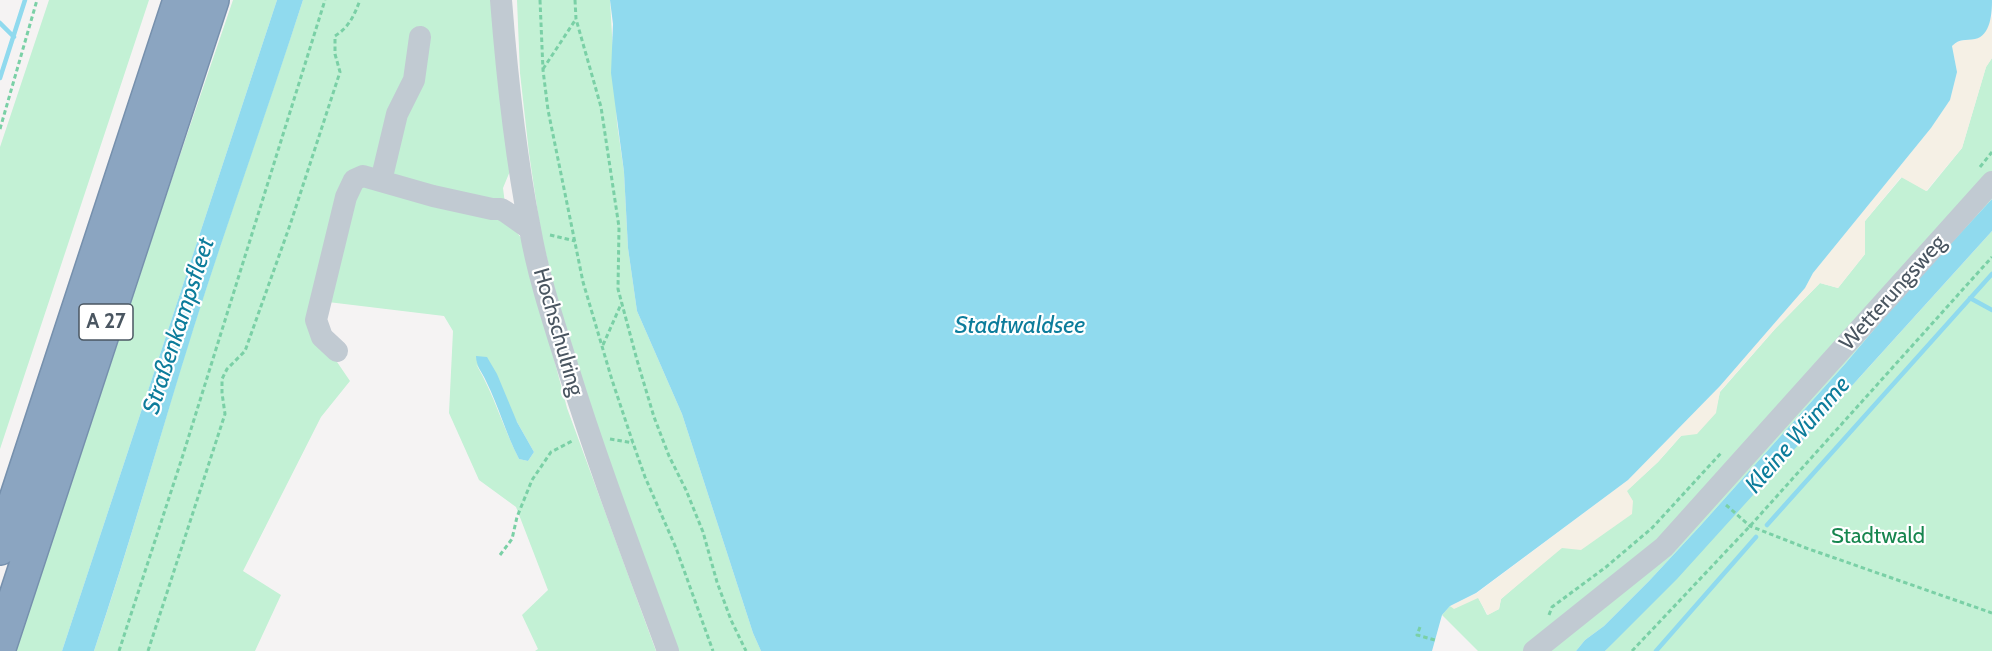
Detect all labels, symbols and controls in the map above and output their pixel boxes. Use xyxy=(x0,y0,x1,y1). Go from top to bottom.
street label: Wetterungsweg xyxy=(1834,230,1952,356)
water label: Straßenkampsfleet xyxy=(137,235,221,417)
street label: Hochschulring xyxy=(527,265,589,399)
road number: A 27 xyxy=(79,304,133,340)
water label: Stadtwaldsee xyxy=(955,312,1085,340)
water label: Kleine Wümme xyxy=(1740,371,1856,499)
park label: Stadtwald xyxy=(1831,524,1925,550)

